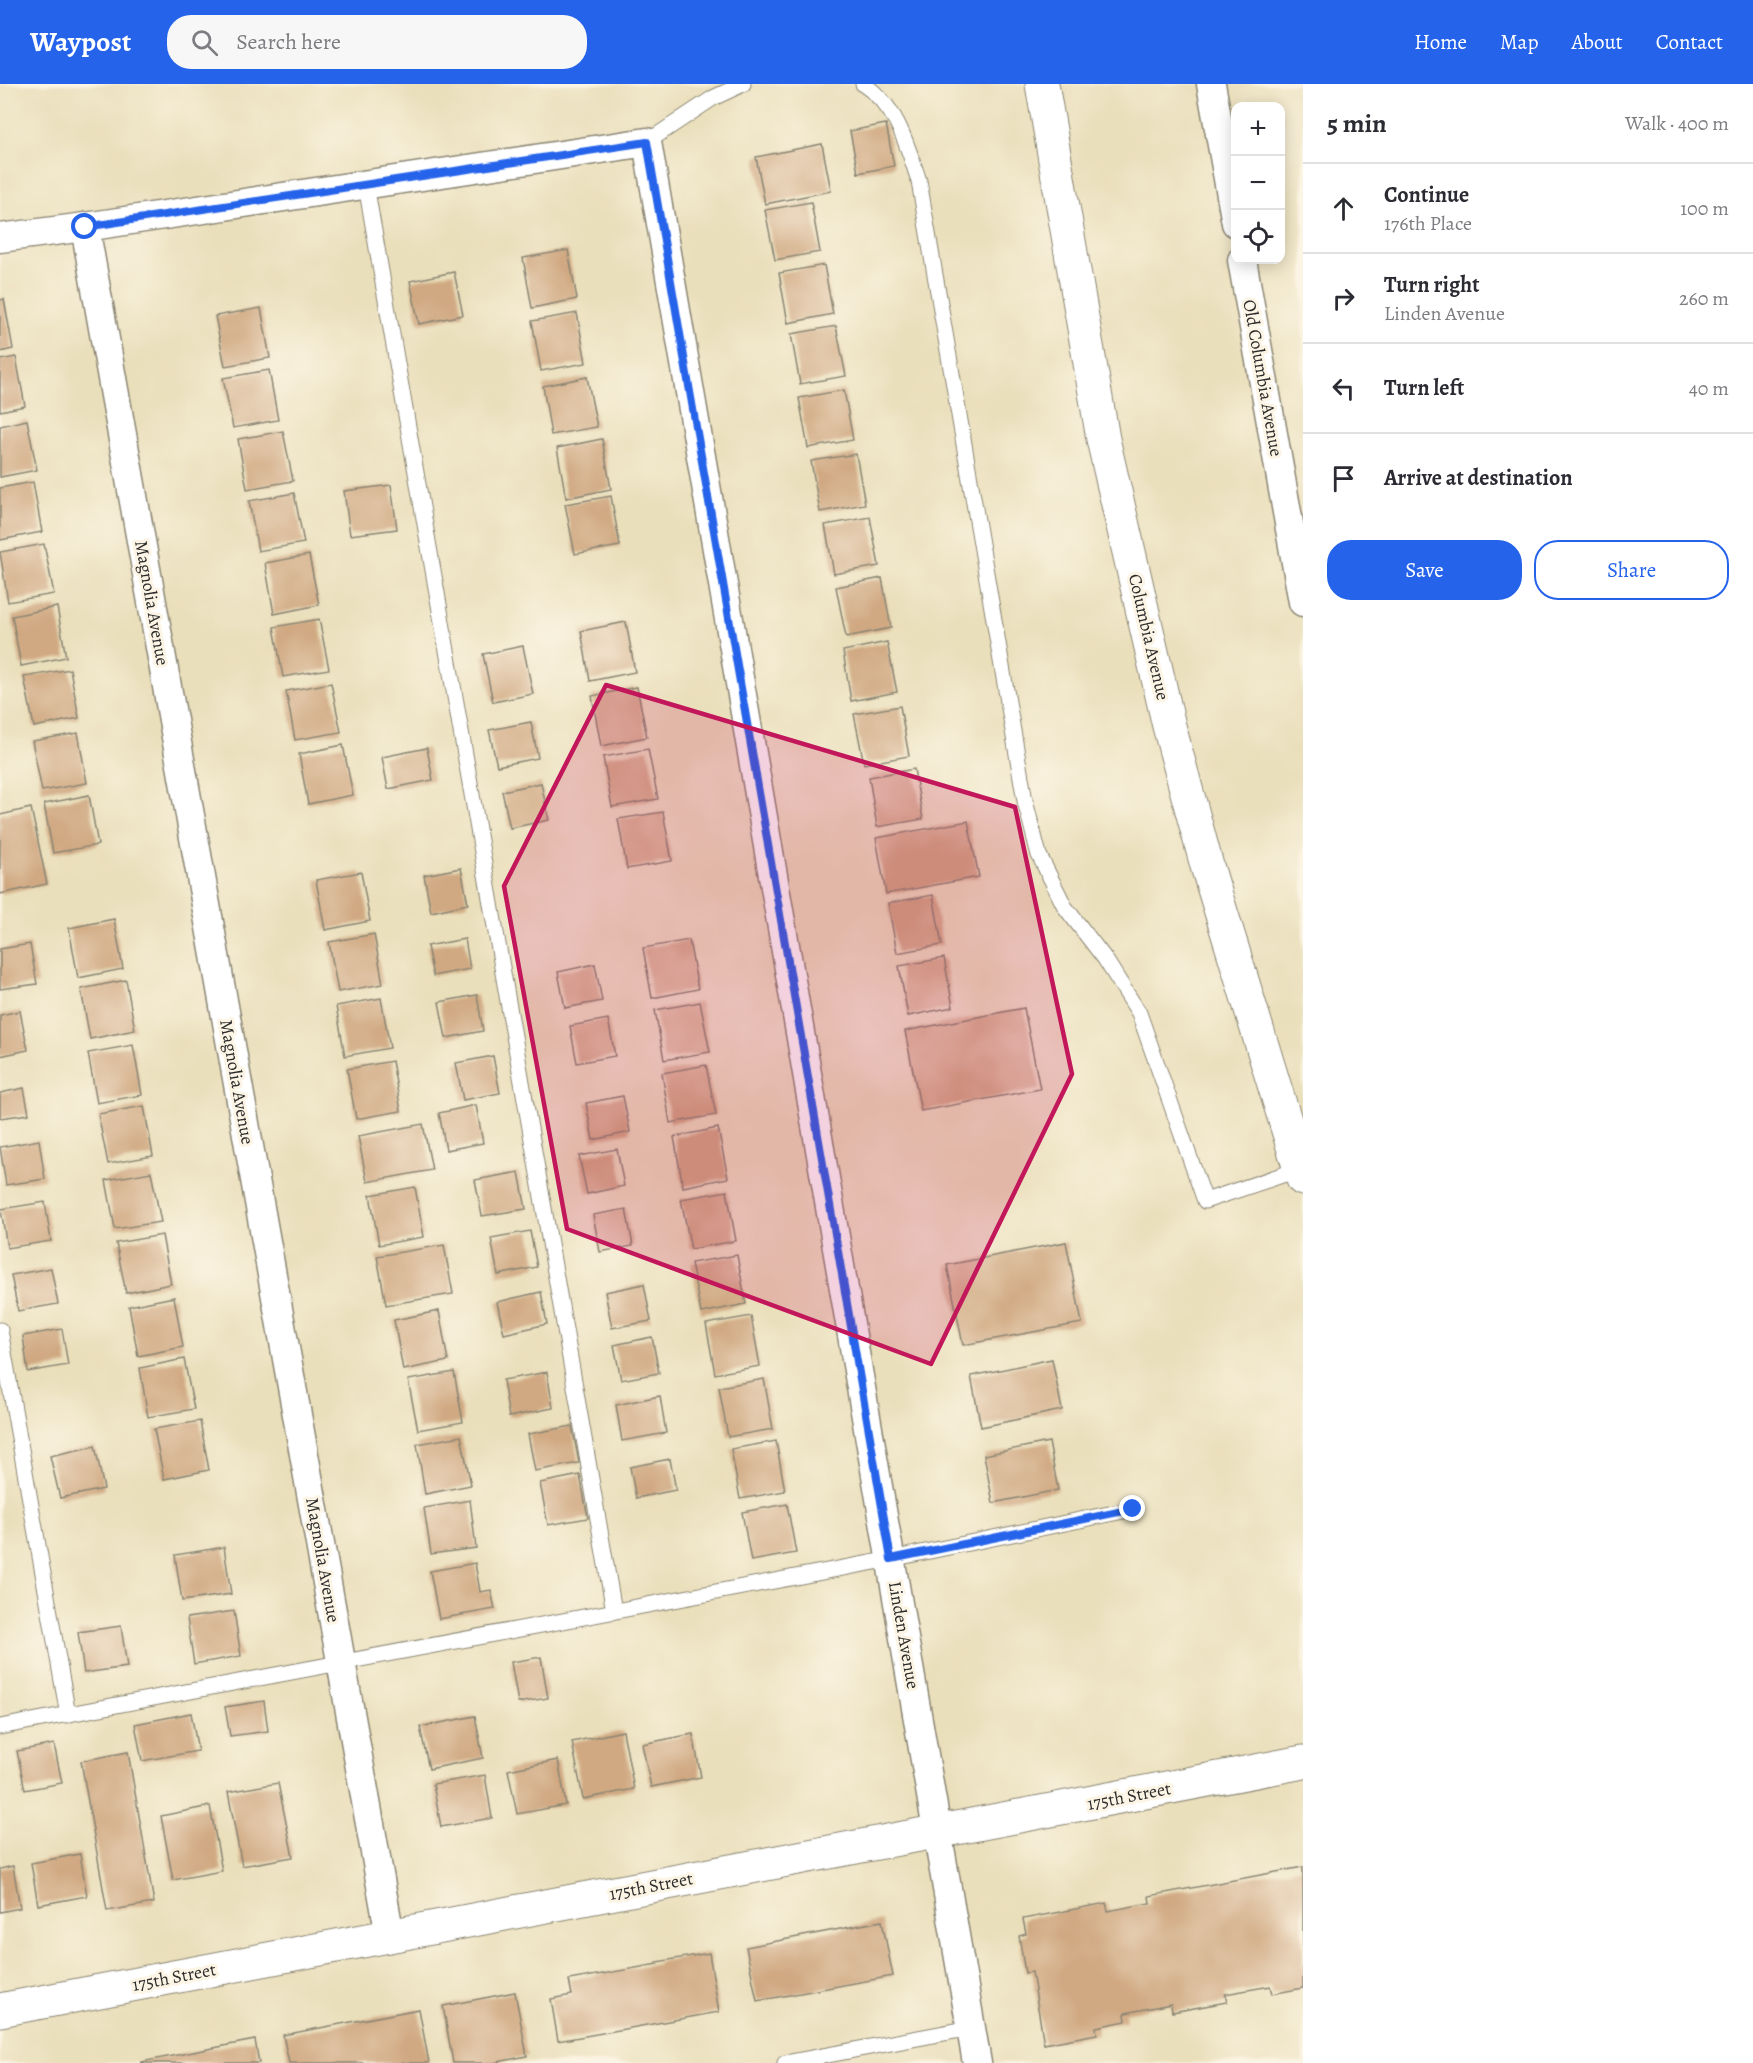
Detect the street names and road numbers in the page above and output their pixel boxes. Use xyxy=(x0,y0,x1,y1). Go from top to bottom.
street label: Old Columbia Avenue xyxy=(1237,298,1289,458)
street label: Magnolia Avenue xyxy=(129,539,175,667)
street label: Columbia Avenue xyxy=(1123,572,1175,702)
street label: Magnolia Avenue xyxy=(214,1018,260,1146)
street label: Magnolia Avenue xyxy=(300,1496,346,1624)
street label: Linden Avenue xyxy=(883,1579,925,1691)
street label: 175th Street xyxy=(1085,1776,1173,1816)
street label: 175th Street xyxy=(607,1866,695,1906)
street label: 175th Street xyxy=(130,1957,218,1997)

